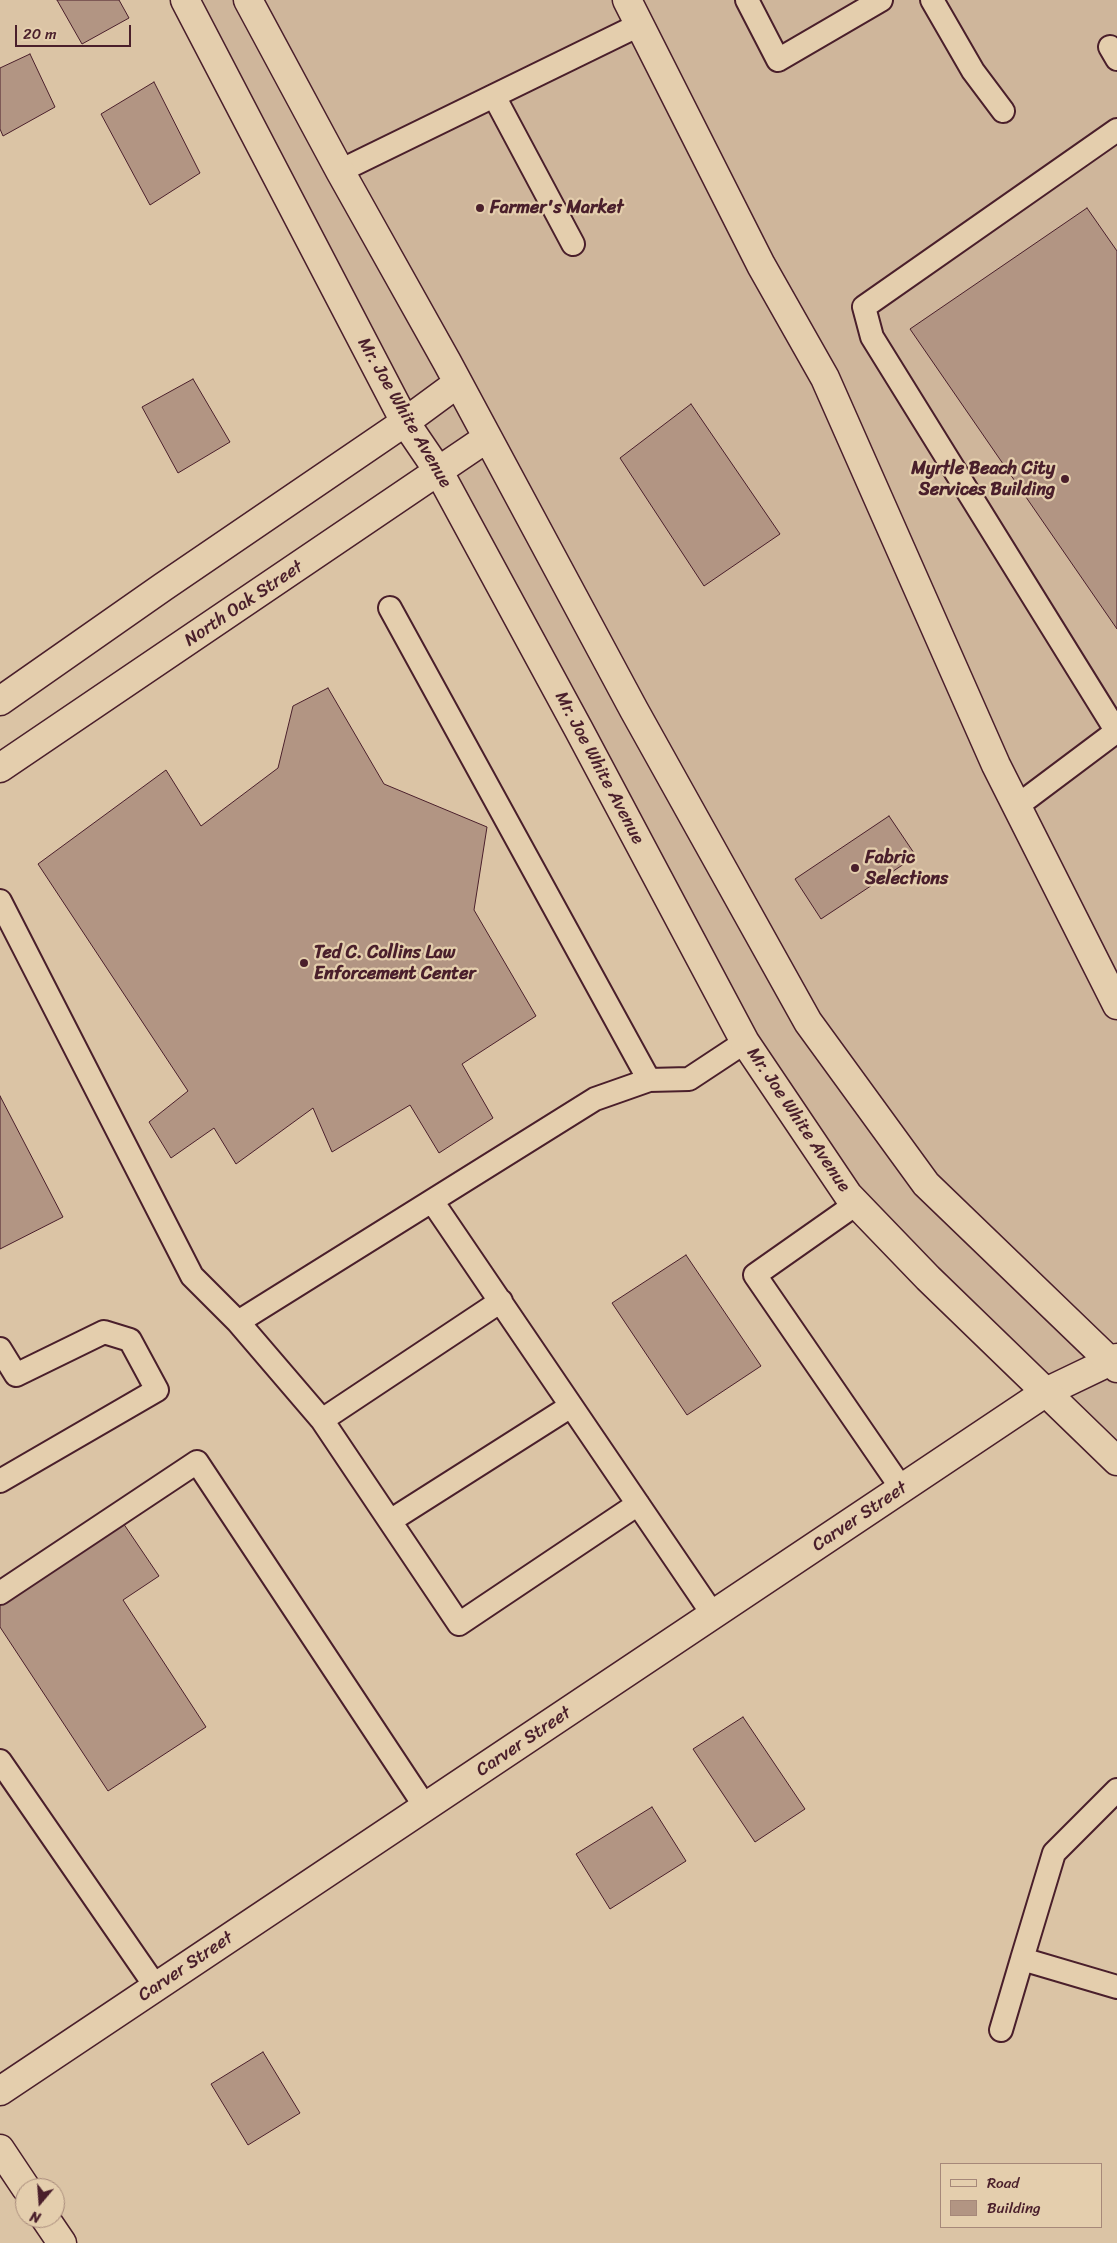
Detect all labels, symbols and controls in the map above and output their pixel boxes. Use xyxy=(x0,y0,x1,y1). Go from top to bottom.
scale bar xyxy=(18,15,134,47)
text: 20 m xyxy=(23,21,57,47)
place label: Farmer's Market xyxy=(490,197,624,219)
marker: Farmer's Market xyxy=(474,202,486,214)
street label: Mr. Joe White Avenue xyxy=(352,334,456,492)
place label: Myrtle Beach City Services Building xyxy=(911,458,1055,500)
marker: Myrtle Beach City Services Building xyxy=(1059,473,1071,485)
street label: North Oak Street xyxy=(181,556,307,652)
street label: Mr. Joe White Avenue xyxy=(550,688,648,848)
place label: Fabric Selections xyxy=(865,847,948,890)
marker: Fabric Selections xyxy=(849,862,861,874)
place label: Ted C. Collins Law Enforcement Center xyxy=(314,942,476,984)
marker: Ted C. Collins Law Enforcement Center xyxy=(298,957,310,969)
street label: Mr. Joe White Avenue xyxy=(742,1044,854,1196)
street label: Carver Street xyxy=(809,1477,911,1557)
street label: Carver Street xyxy=(473,1702,575,1782)
street label: Carver Street xyxy=(135,1927,237,2007)
legend xyxy=(940,2163,1102,2228)
text: Road xyxy=(987,2170,1019,2196)
north arrow xyxy=(15,2178,65,2228)
text: Building xyxy=(987,2195,1041,2221)
text: N xyxy=(27,2203,44,2230)

